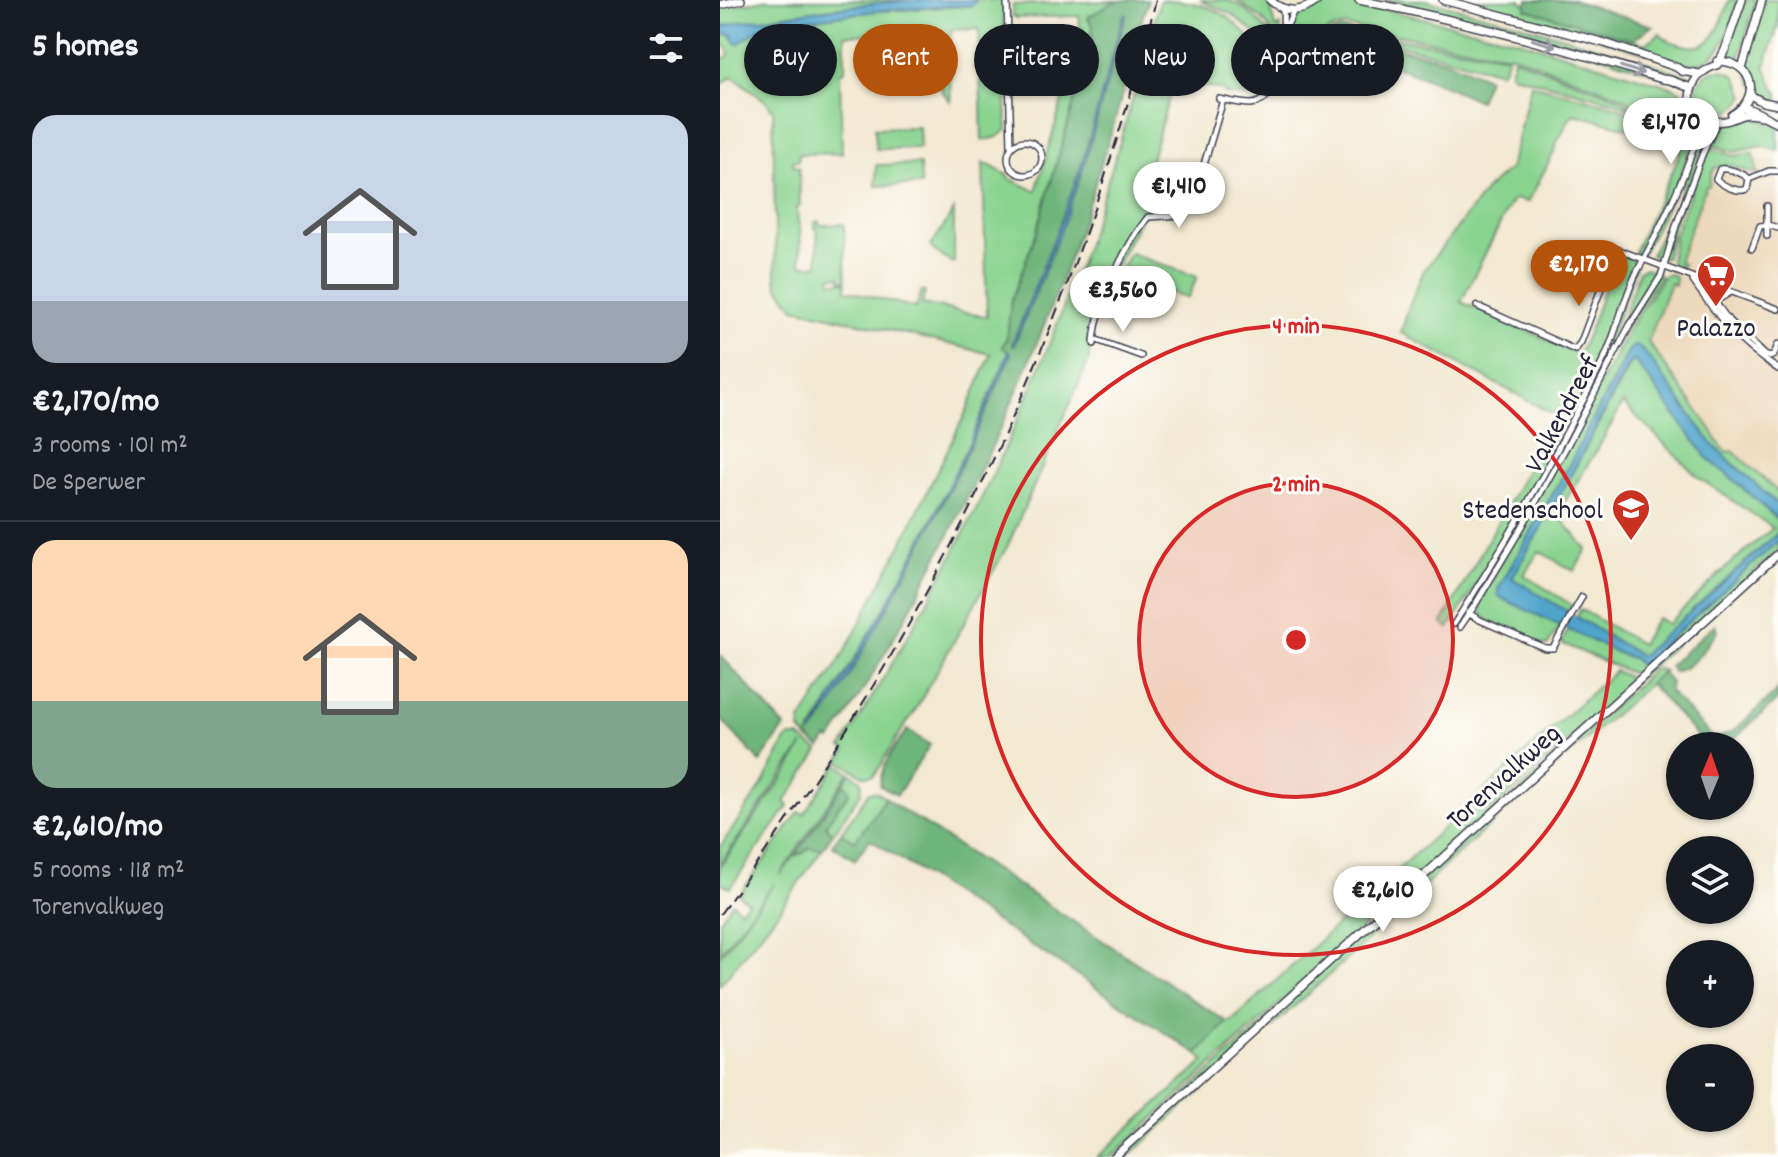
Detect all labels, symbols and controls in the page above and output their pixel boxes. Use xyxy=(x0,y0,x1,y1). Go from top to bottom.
text: 5 homes xyxy=(32,24,139,73)
chip: Buy xyxy=(744,24,837,96)
chip: Rent xyxy=(853,24,958,96)
chip: Filters xyxy=(974,24,1099,96)
chip: New xyxy=(1115,24,1215,96)
chip: Apartment xyxy=(1231,24,1404,96)
icon: filters xyxy=(644,26,688,70)
one-way arrow xyxy=(1530,36,1556,51)
one-way arrow xyxy=(1619,63,1644,78)
pin: €1,470 xyxy=(1606,98,1736,166)
text: €1,470 xyxy=(1641,105,1701,142)
pin: €1,410 xyxy=(1114,162,1244,230)
icon: home xyxy=(288,167,432,311)
text: €1,410 xyxy=(1151,169,1207,206)
pin: €2,170 xyxy=(1514,240,1644,308)
text: €2,170 xyxy=(1549,247,1609,284)
supermarket icon: Palazzo xyxy=(1695,253,1737,308)
pin: €3,560 xyxy=(1058,266,1188,334)
text: €3,560 xyxy=(1088,273,1158,310)
text: 4 min xyxy=(1272,311,1320,345)
place label: Palazzo xyxy=(1676,311,1756,351)
street label: Valkendreef xyxy=(1517,348,1613,481)
text: €2,170/mo xyxy=(32,379,159,428)
text: 3 rooms · 101 m² xyxy=(32,428,188,465)
text: De Sperwer xyxy=(32,465,145,502)
text: 2 min xyxy=(1272,469,1320,503)
school or university icon: Stedenschool xyxy=(1610,487,1652,542)
place label: Stedenschool xyxy=(1462,493,1603,533)
icon: home xyxy=(288,592,432,736)
centre of rings xyxy=(1282,626,1310,654)
street label: Torenvalkweg xyxy=(1439,716,1572,841)
north arrow xyxy=(1666,732,1754,820)
map controls xyxy=(1666,732,1754,1132)
text: €2,610/mo xyxy=(32,804,163,853)
button: layers xyxy=(1666,836,1754,924)
text: 5 rooms · 118 m² xyxy=(32,853,185,890)
pin: €2,610 xyxy=(1318,866,1448,934)
text: €2,610 xyxy=(1351,873,1415,910)
text: Torenvalkweg xyxy=(32,890,164,927)
button: + xyxy=(1666,940,1754,1028)
button: − xyxy=(1666,1044,1754,1132)

